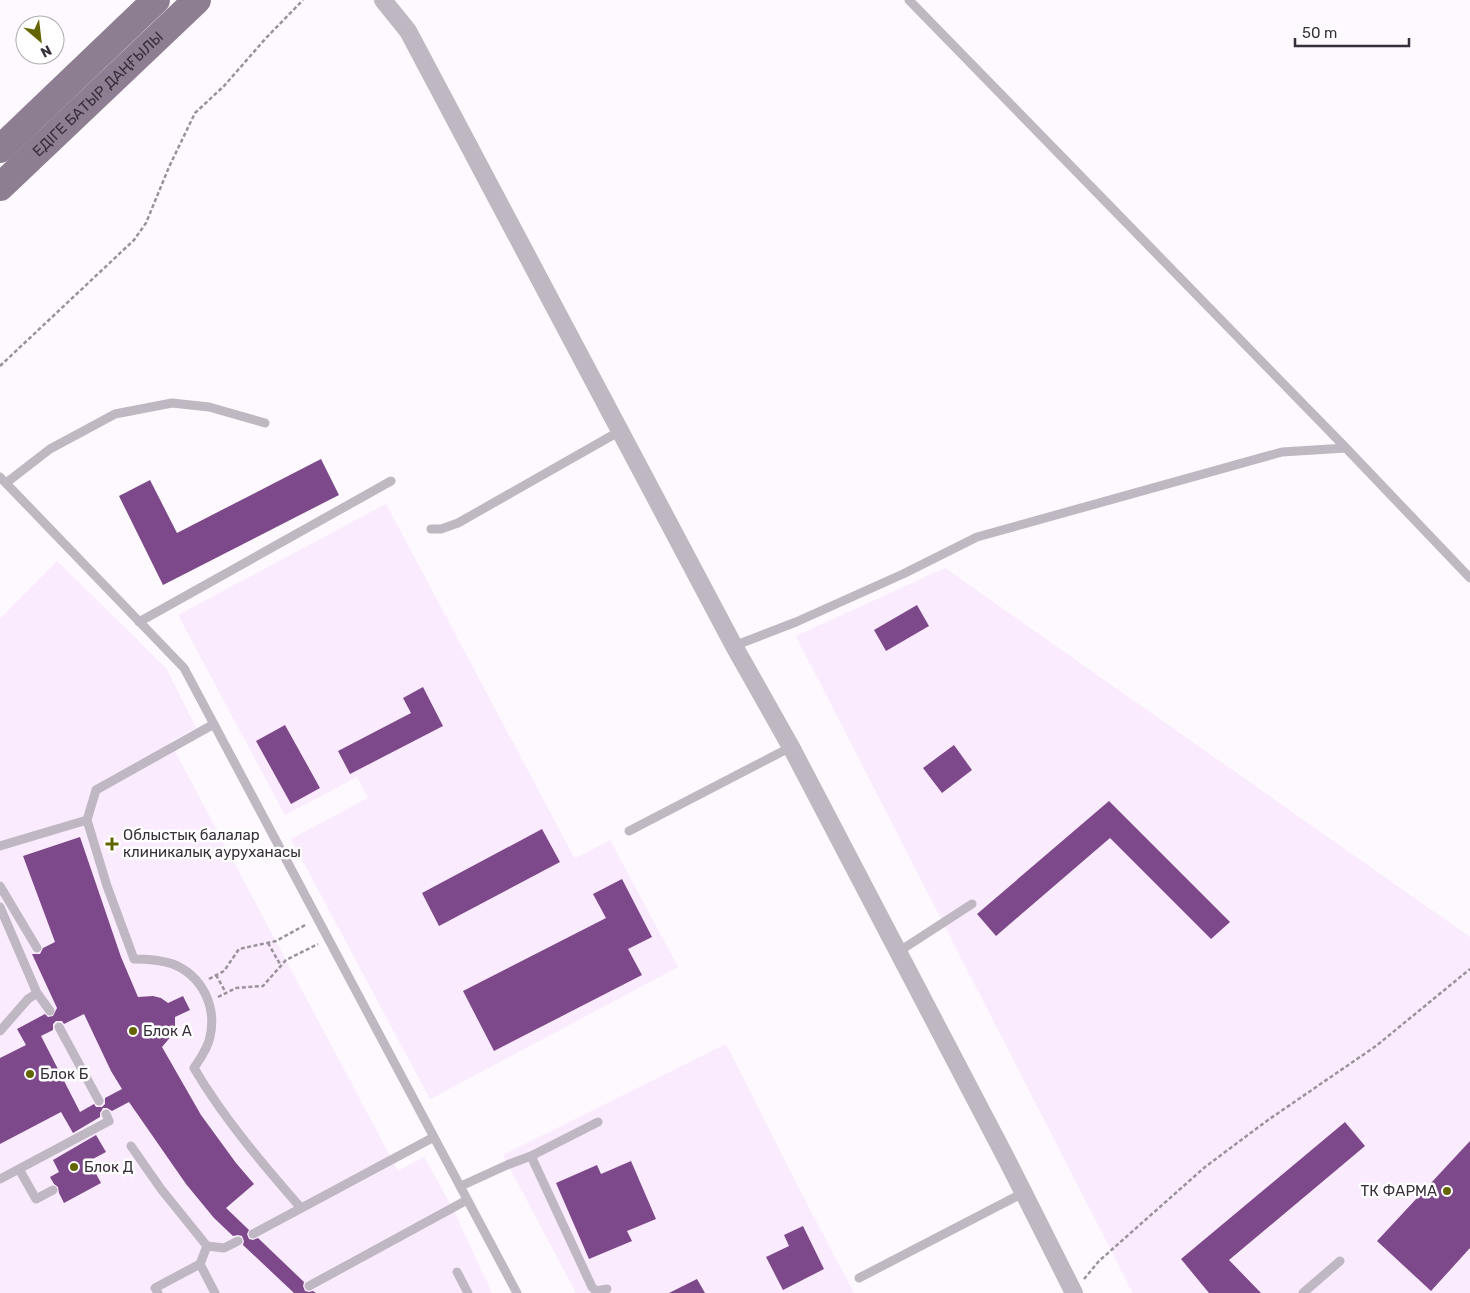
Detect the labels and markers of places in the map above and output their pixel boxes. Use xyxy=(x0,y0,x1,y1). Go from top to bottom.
place label: Облыстық балалар клиникалық ауруханасы xyxy=(123,826,301,861)
marker: Облыстық балалар клиникалық ауруханасы xyxy=(105,837,119,851)
place label: Блок А xyxy=(143,1022,192,1040)
marker: Блок А xyxy=(127,1025,139,1037)
place label: Блок Б xyxy=(40,1065,89,1083)
marker: Блок Б xyxy=(24,1068,36,1080)
place label: Блок Д xyxy=(84,1158,134,1176)
marker: Блок Д xyxy=(68,1161,80,1173)
place label: ТК ФАРМА xyxy=(1361,1182,1437,1200)
marker: ТК ФАРМА xyxy=(1441,1185,1453,1197)

